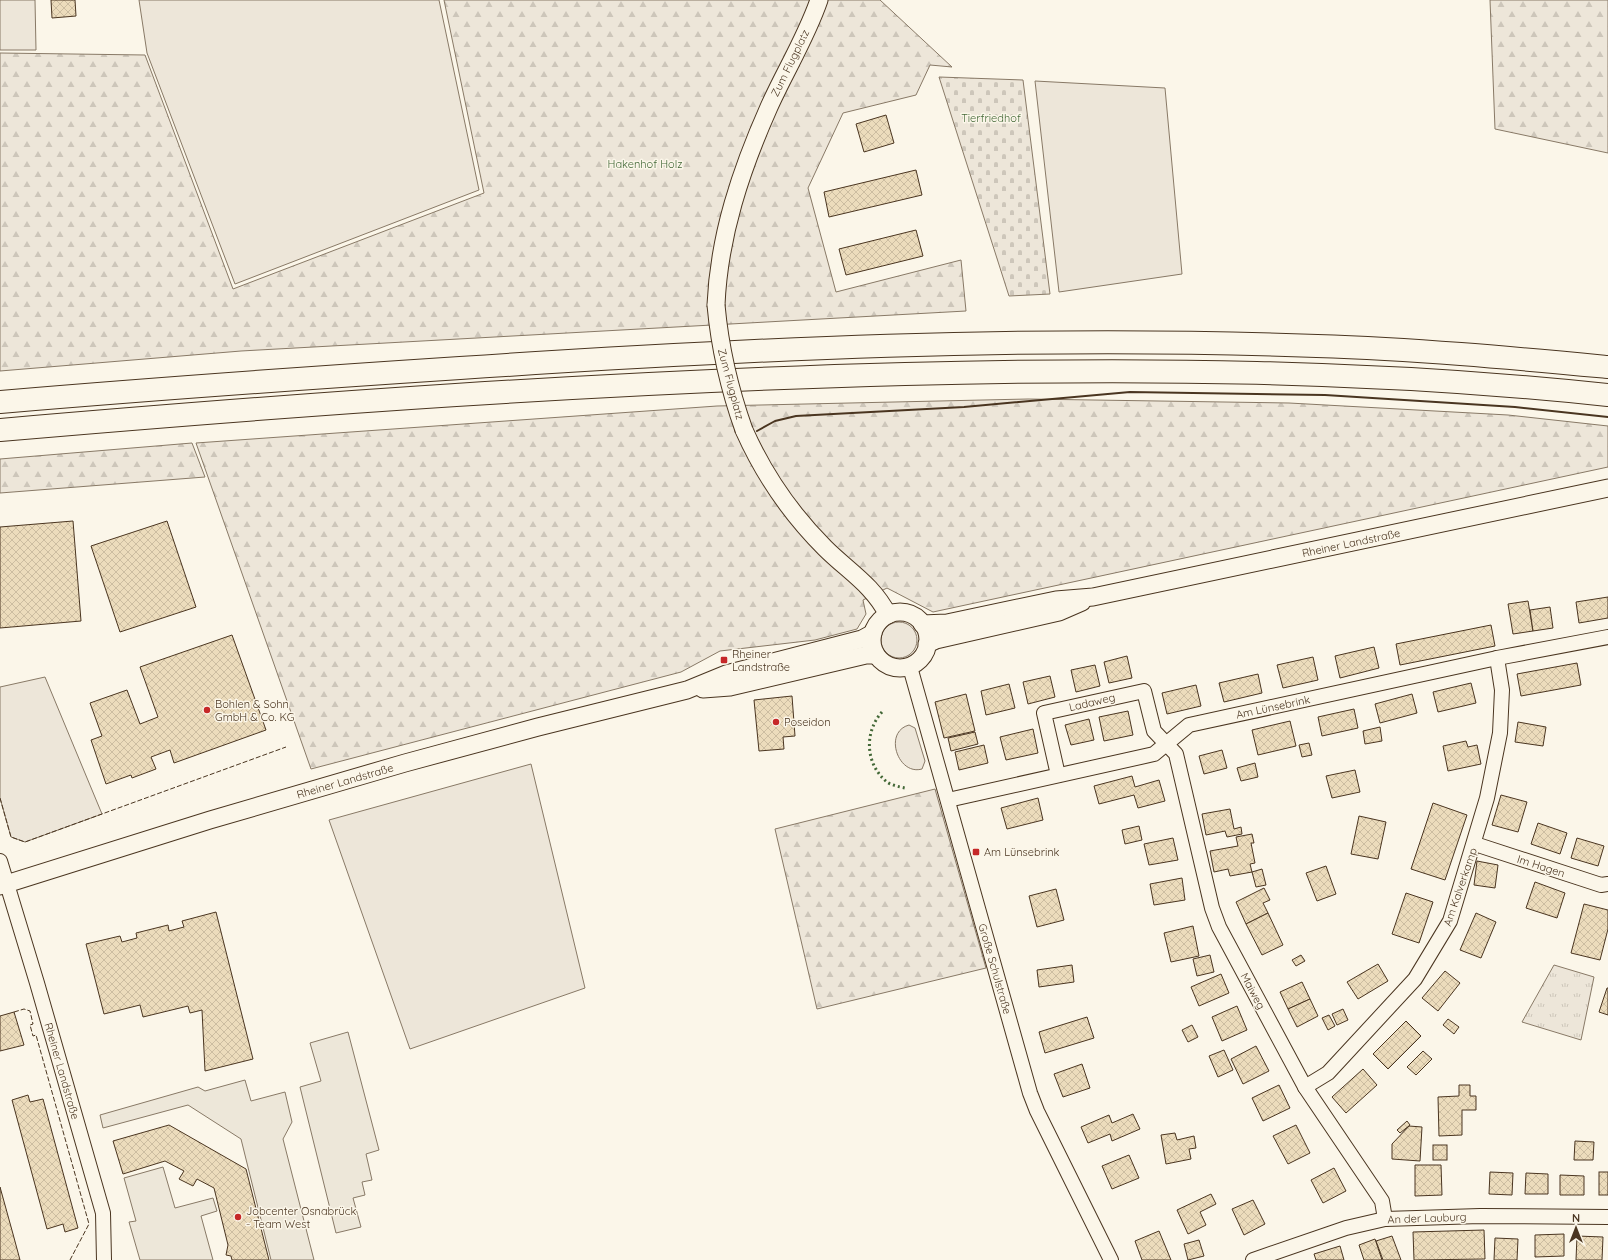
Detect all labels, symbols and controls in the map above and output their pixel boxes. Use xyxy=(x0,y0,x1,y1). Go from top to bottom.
street label: Zum Flugplatz xyxy=(768,27,812,99)
park label: Tierfriedhof xyxy=(961,111,1021,125)
park label: Hakenhof Holz xyxy=(607,157,683,171)
street label: Zum Flugplatz xyxy=(715,347,747,421)
street label: Rheiner Landstraße xyxy=(1301,526,1401,560)
place label: Rheiner Landstraße xyxy=(732,647,790,674)
marker: Rheiner Landstraße xyxy=(719,655,729,665)
street label: Ladaweg xyxy=(1067,690,1117,714)
street label: Am Lünsebrink xyxy=(1235,692,1311,722)
place label: Bohlen & Sohn GmbH & Co. KG xyxy=(215,697,294,724)
marker: Bohlen & Sohn GmbH & Co. KG xyxy=(202,705,212,715)
place label: Poseidon xyxy=(784,715,831,729)
marker: Poseidon xyxy=(771,717,781,727)
street label: Rheiner Landstraße xyxy=(295,760,395,802)
place label: Am Lünsebrink xyxy=(984,845,1060,859)
street label: Am Kalverkamp xyxy=(1440,846,1480,928)
marker: Am Lünsebrink xyxy=(971,847,981,857)
street label: Im Hagen xyxy=(1515,852,1567,880)
street label: Große Schulstraße xyxy=(975,922,1015,1016)
street label: Maiweg xyxy=(1238,970,1268,1012)
street label: Rheiner Landstraße xyxy=(41,1021,83,1121)
place label: Jobcenter Osnabrück - Team West xyxy=(246,1204,356,1231)
north arrow xyxy=(1556,1208,1596,1248)
street label: An der Lauburg xyxy=(1387,1210,1467,1226)
text: N xyxy=(1572,1211,1580,1225)
marker: Jobcenter Osnabrück - Team West xyxy=(233,1212,243,1222)

